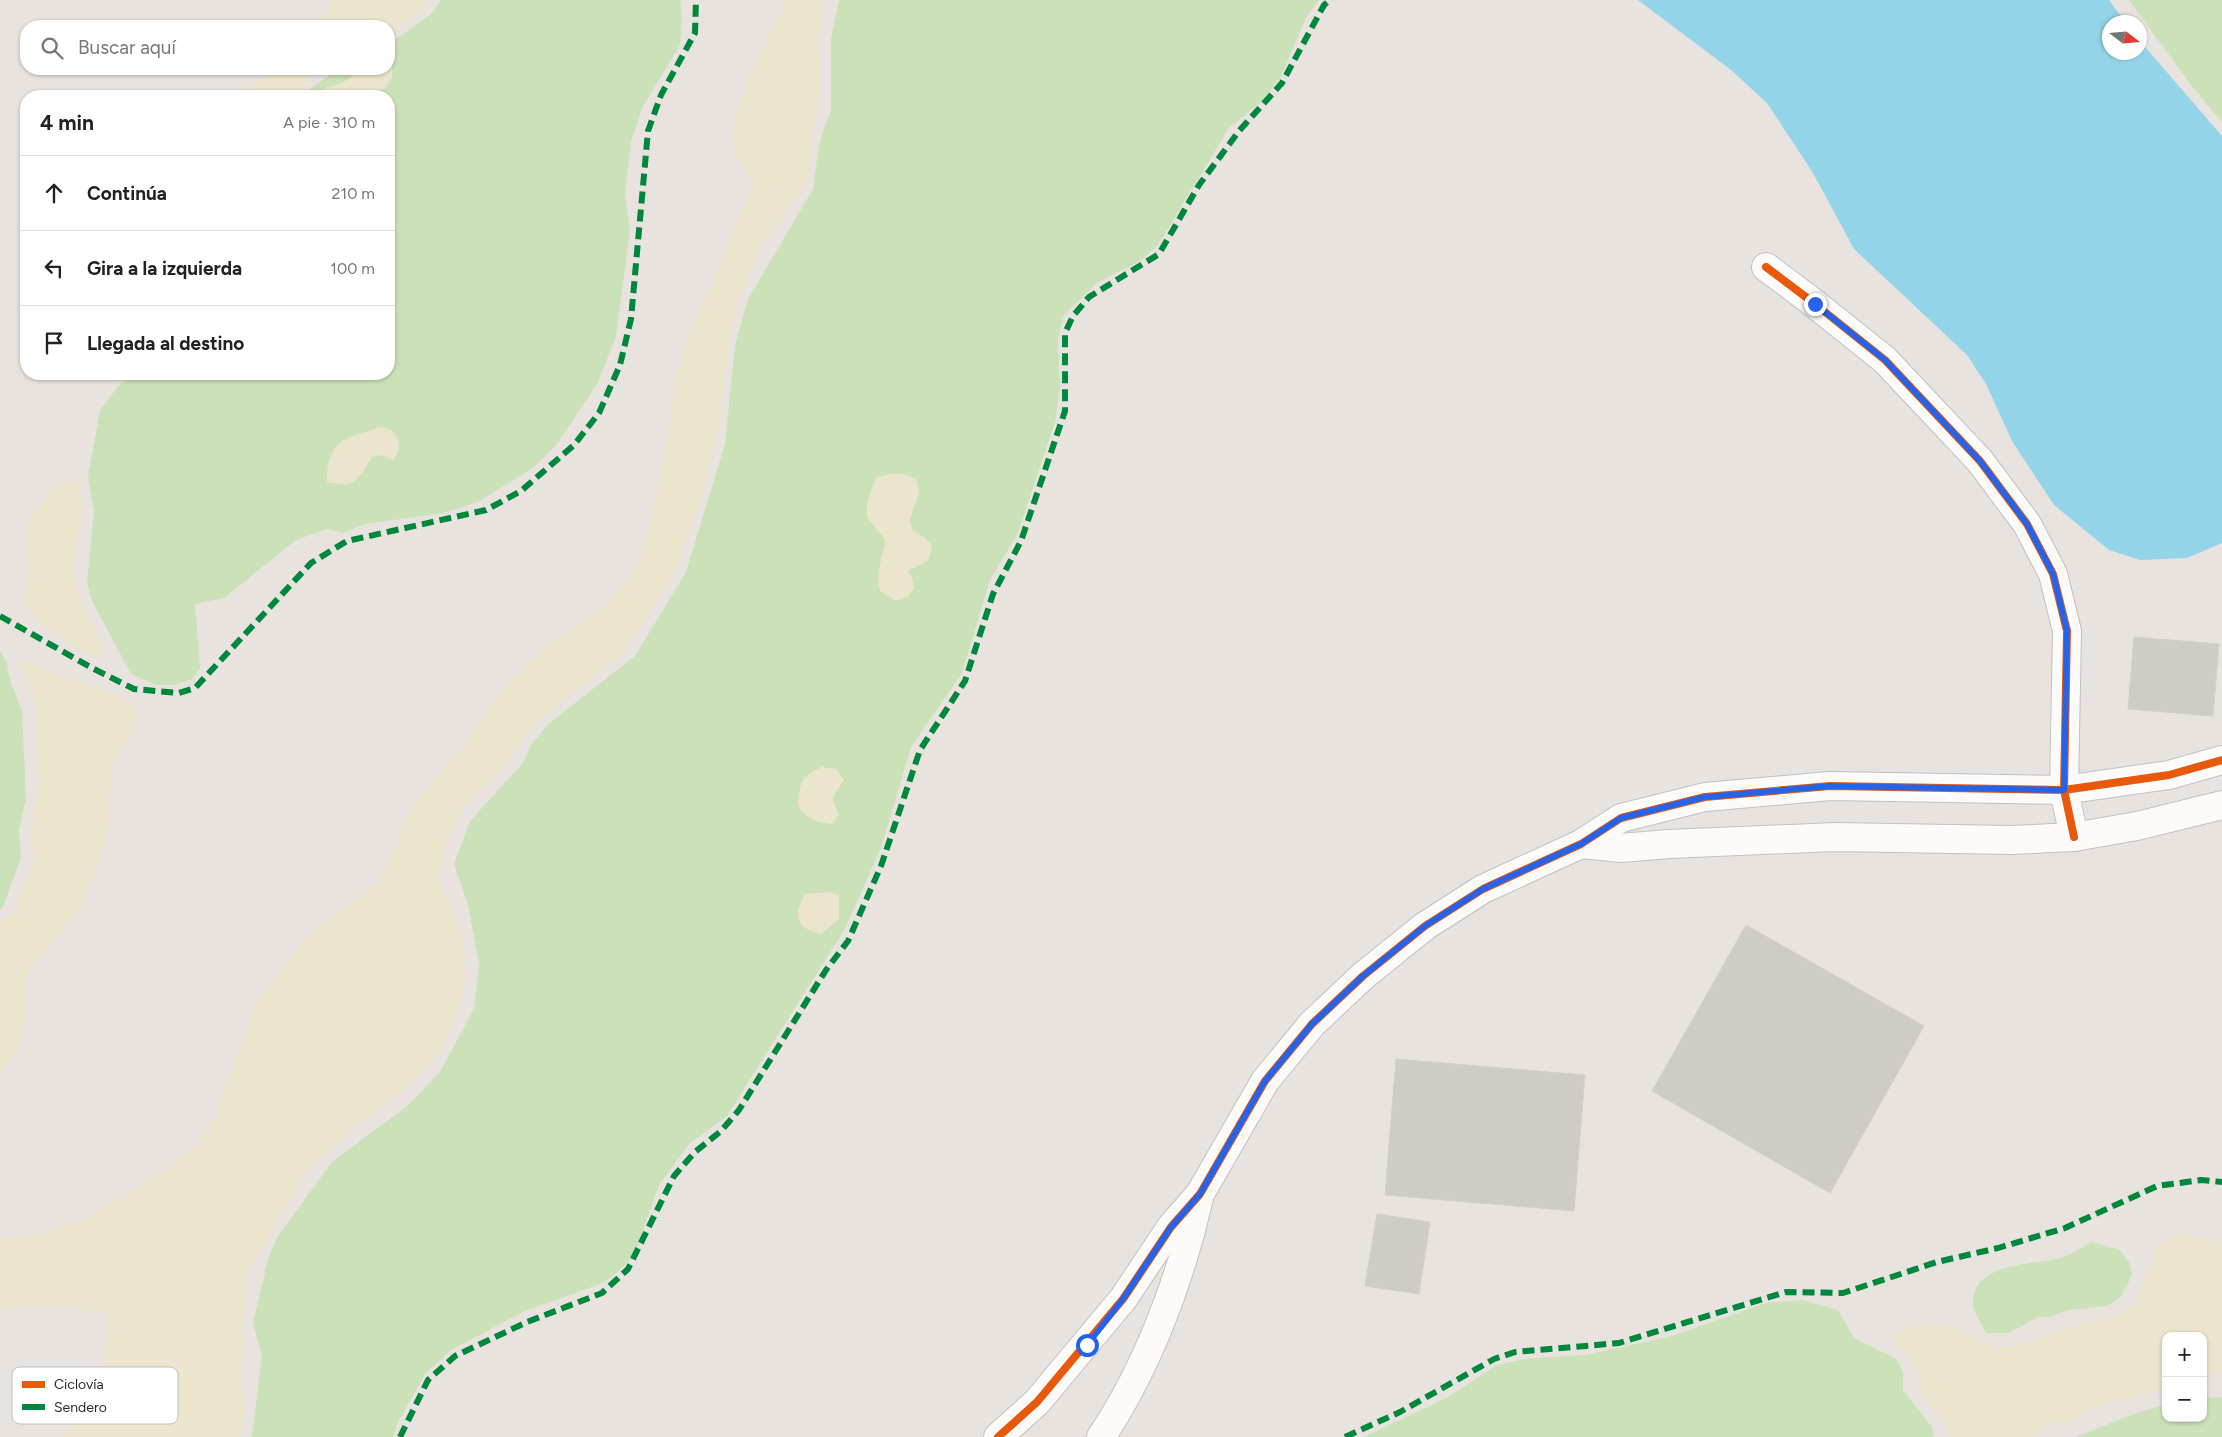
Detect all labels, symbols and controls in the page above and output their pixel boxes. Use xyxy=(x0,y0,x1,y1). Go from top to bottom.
north arrow xyxy=(2102,15,2147,60)
search box xyxy=(20,20,395,75)
icon: search xyxy=(38,34,66,62)
text: Buscar aquí xyxy=(78,36,176,59)
text: 4 min xyxy=(40,110,94,135)
text: A pie · 310 m xyxy=(283,113,375,132)
icon: ahead xyxy=(40,179,68,207)
text: Continúa xyxy=(87,182,167,205)
text: 210 m xyxy=(332,184,375,203)
icon: left xyxy=(40,254,68,282)
text: Gira a la izquierda xyxy=(87,257,242,280)
text: 100 m xyxy=(330,259,375,278)
route end xyxy=(1804,293,1827,316)
icon: arrive xyxy=(40,329,68,357)
text: Llegada al destino xyxy=(87,332,244,355)
map controls xyxy=(2162,1332,2207,1422)
button: + xyxy=(2162,1332,2207,1377)
route start xyxy=(1076,1334,1099,1357)
legend xyxy=(12,1367,178,1424)
text: Ciclovía xyxy=(54,1376,104,1393)
button: − xyxy=(2162,1377,2207,1422)
text: Sendero xyxy=(54,1399,107,1416)

